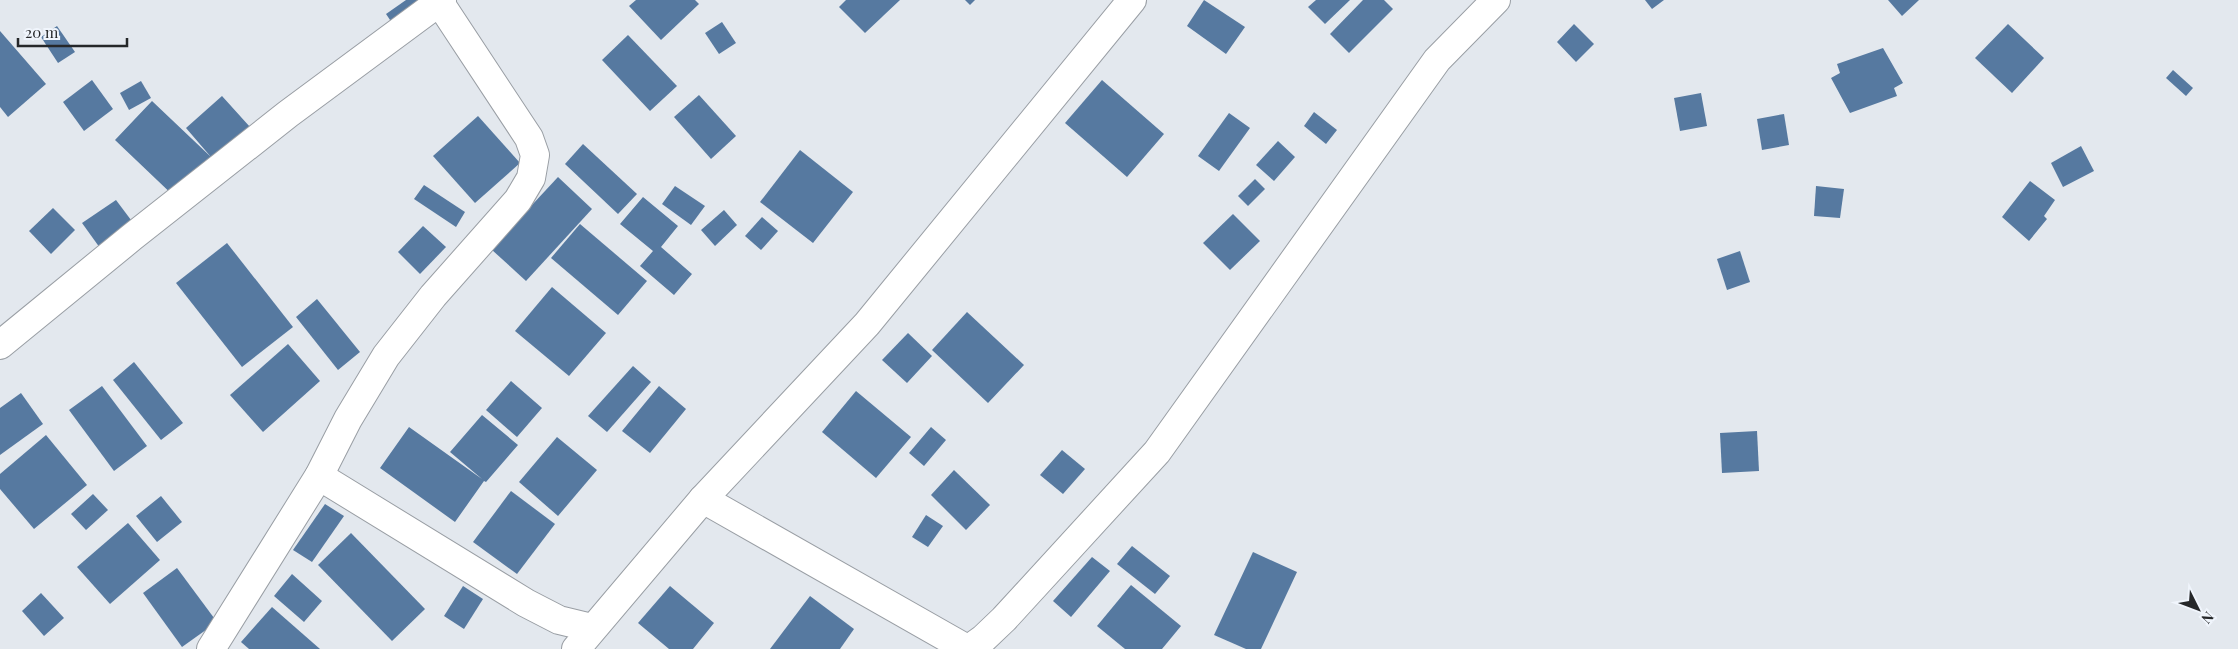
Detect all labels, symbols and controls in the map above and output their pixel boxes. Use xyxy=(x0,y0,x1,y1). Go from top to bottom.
scale bar xyxy=(18,15,126,47)
text: 20 m xyxy=(25,22,59,42)
north arrow xyxy=(2173,584,2223,634)
text: N xyxy=(2198,608,2218,628)

